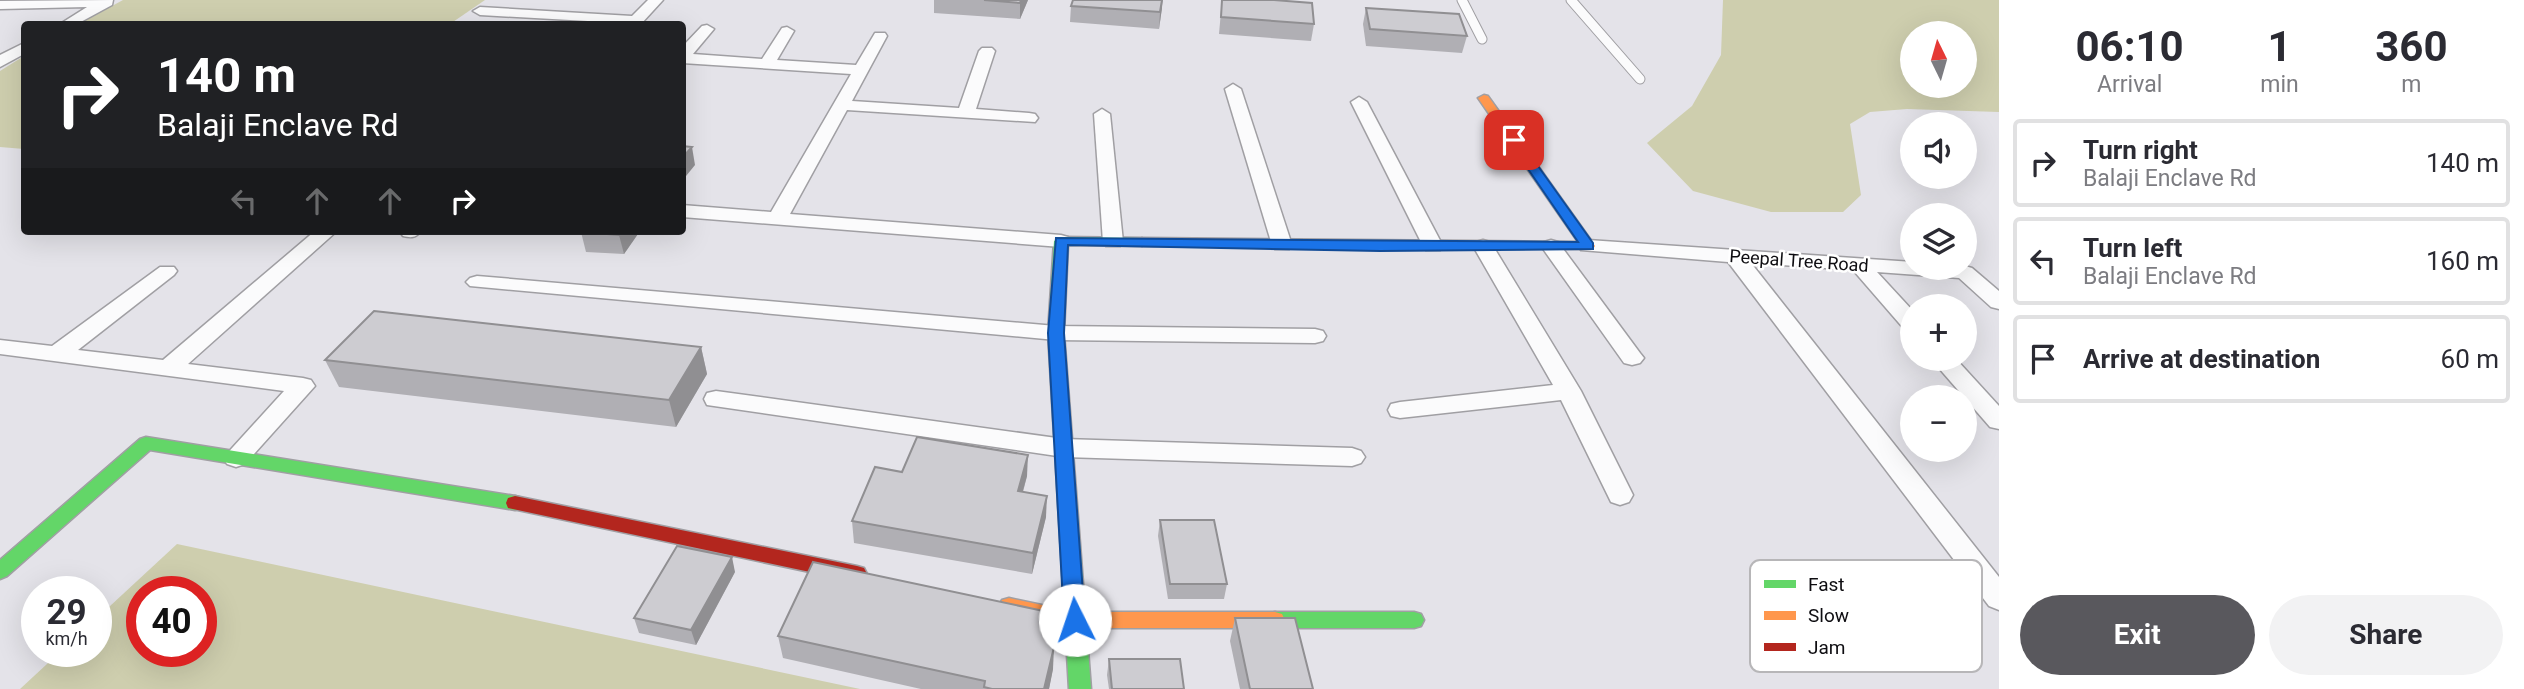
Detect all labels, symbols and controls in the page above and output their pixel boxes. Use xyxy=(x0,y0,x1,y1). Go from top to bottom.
north arrow xyxy=(1900,21,1978,98)
map controls xyxy=(1900,21,1977,462)
text: 06:10 xyxy=(2076,22,2184,71)
text: 1 xyxy=(2267,22,2292,71)
text: 360 xyxy=(2375,22,2448,71)
text: 140 m xyxy=(157,47,296,104)
icon: right xyxy=(42,49,133,140)
text: Arrival xyxy=(2097,71,2162,98)
text: min xyxy=(2260,71,2299,98)
text: m xyxy=(2401,71,2421,98)
text: Balaji Enclave Rd xyxy=(157,106,398,144)
pin xyxy=(1484,110,1544,170)
button: sound xyxy=(1900,112,1977,189)
icon: arrive xyxy=(1495,121,1533,159)
text: Turn right xyxy=(2083,135,2198,165)
icon: right xyxy=(2024,144,2062,182)
text: 140 m xyxy=(2426,148,2499,178)
text: Balaji Enclave Rd xyxy=(2083,165,2257,192)
icon: left xyxy=(225,182,263,220)
icon: ahead xyxy=(298,182,336,220)
icon: ahead xyxy=(371,182,409,220)
icon: right xyxy=(444,182,482,220)
button: layers xyxy=(1900,203,1977,280)
text: Turn left xyxy=(2083,233,2182,263)
icon: left xyxy=(2024,242,2062,280)
street label: Peepal Tree Road xyxy=(1729,245,1869,276)
text: 160 m xyxy=(2426,246,2499,276)
text: Balaji Enclave Rd xyxy=(2083,263,2257,290)
button: + xyxy=(1900,294,1977,371)
icon: arrive xyxy=(2024,340,2062,378)
text: Arrive at destination xyxy=(2083,344,2320,374)
text: 60 m xyxy=(2441,344,2499,374)
button: − xyxy=(1900,385,1977,462)
legend xyxy=(1750,560,1982,672)
text: Fast xyxy=(1808,573,1845,596)
speed limit sign: 40 xyxy=(126,576,217,667)
position arrow xyxy=(1038,583,1112,657)
text: 29 xyxy=(46,592,87,633)
button: Exit xyxy=(2020,595,2255,675)
button: Share xyxy=(2269,595,2503,675)
text: Slow xyxy=(1808,604,1849,627)
text: km/h xyxy=(45,628,88,649)
text: Jam xyxy=(1808,636,1845,659)

